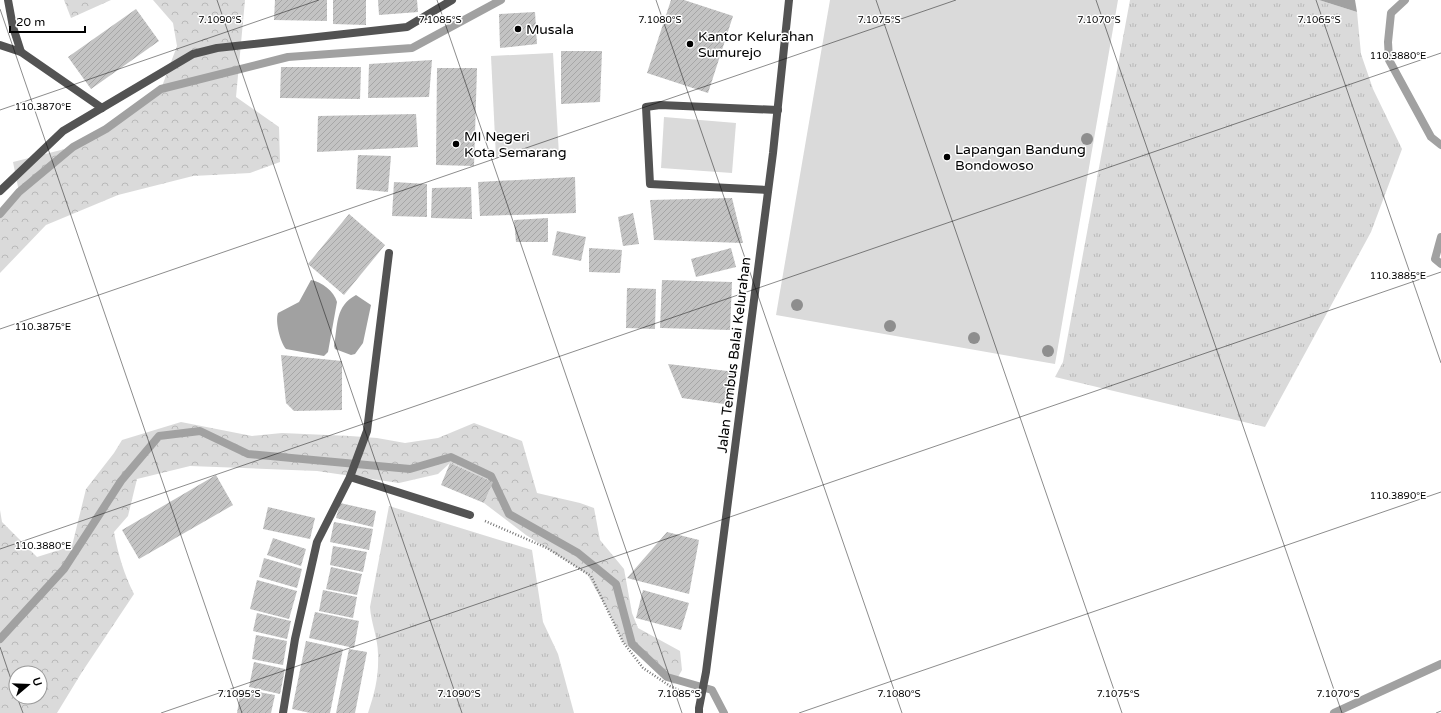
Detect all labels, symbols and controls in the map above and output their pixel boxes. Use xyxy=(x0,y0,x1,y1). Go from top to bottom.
scale bar xyxy=(10,8,85,34)
text: 7.1090°S xyxy=(198,14,242,26)
text: 7.1085°S xyxy=(418,14,462,26)
text: 7.1080°S xyxy=(638,14,682,26)
text: 7.1075°S xyxy=(857,14,901,26)
text: 7.1070°S xyxy=(1077,14,1121,26)
text: 7.1065°S xyxy=(1297,14,1341,26)
text: 20 m xyxy=(16,15,45,29)
place label: Musala xyxy=(526,21,574,38)
marker: Musala xyxy=(513,24,523,34)
place label: Kantor Kelurahan Sumurejo xyxy=(698,28,814,61)
marker: Kantor Kelurahan Sumurejo xyxy=(685,39,695,49)
text: 110.3880°E xyxy=(1370,50,1426,62)
text: 110.3870°E xyxy=(15,101,71,113)
place label: MI Negeri Kota Semarang xyxy=(464,128,567,161)
marker: MI Negeri Kota Semarang xyxy=(451,139,461,149)
place label: Lapangan Bandung Bondowoso xyxy=(955,141,1086,174)
marker: Lapangan Bandung Bondowoso xyxy=(942,152,952,162)
street label: Jalan Tembus Balai Kelurahan xyxy=(714,256,754,454)
text: 110.3885°E xyxy=(1370,270,1426,282)
text: 110.3875°E xyxy=(15,321,71,333)
text: 110.3890°E xyxy=(1370,490,1426,502)
text: 110.3880°E xyxy=(15,540,71,552)
north arrow xyxy=(8,665,48,705)
text: U xyxy=(29,676,44,688)
text: 7.1095°S xyxy=(217,688,261,700)
text: 7.1090°S xyxy=(437,688,481,700)
text: 7.1085°S xyxy=(657,688,701,700)
text: 7.1080°S xyxy=(877,688,921,700)
text: 7.1075°S xyxy=(1096,688,1140,700)
text: 7.1070°S xyxy=(1316,688,1360,700)

